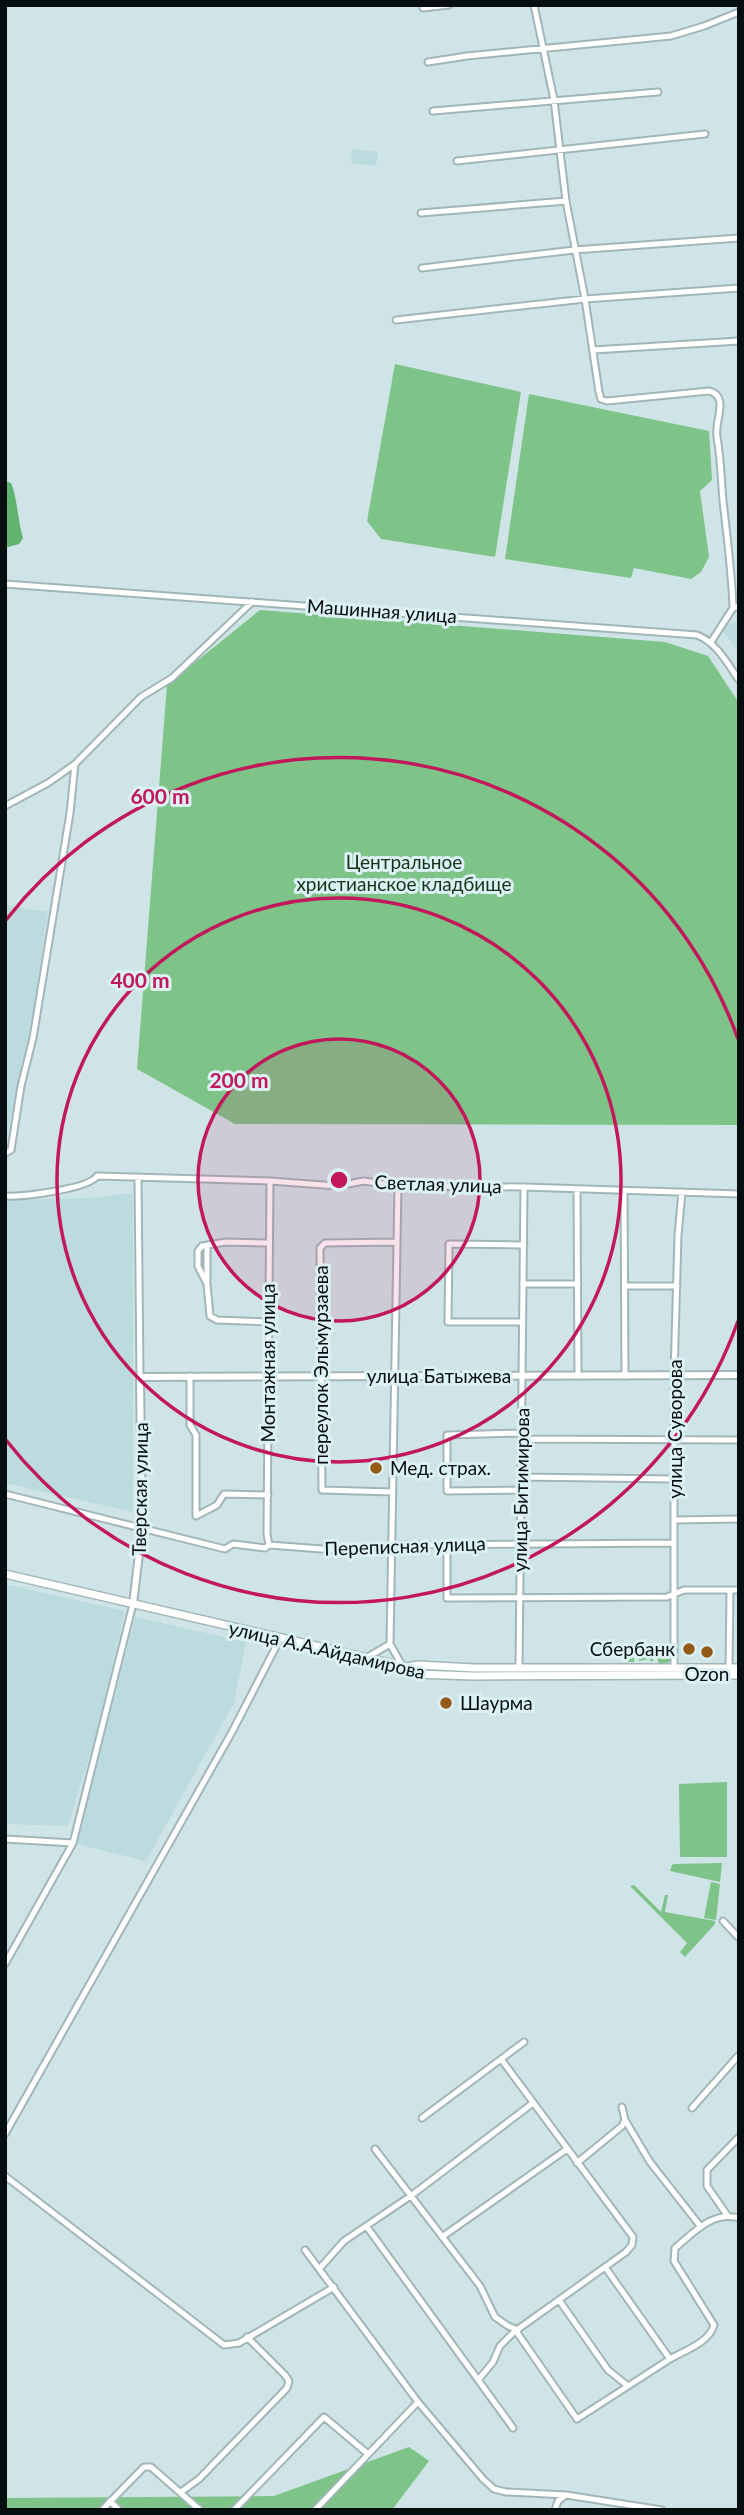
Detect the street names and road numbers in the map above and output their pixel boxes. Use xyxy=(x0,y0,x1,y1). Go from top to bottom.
street label: Машинная улица xyxy=(306,594,458,627)
street label: Светлая улица xyxy=(374,1170,502,1197)
street label: переулок Эльмурзаева xyxy=(309,1265,332,1465)
street label: Монтажная улица xyxy=(256,1283,279,1443)
street label: улица Суворова xyxy=(663,1359,686,1499)
street label: улица Батыжева xyxy=(367,1364,511,1387)
street label: улица Битимирова xyxy=(508,1408,533,1572)
street label: Тверская улица xyxy=(127,1422,152,1556)
street label: Переписная улица xyxy=(324,1531,486,1560)
street label: улица А.А.Айдамирова xyxy=(227,1616,428,1683)

